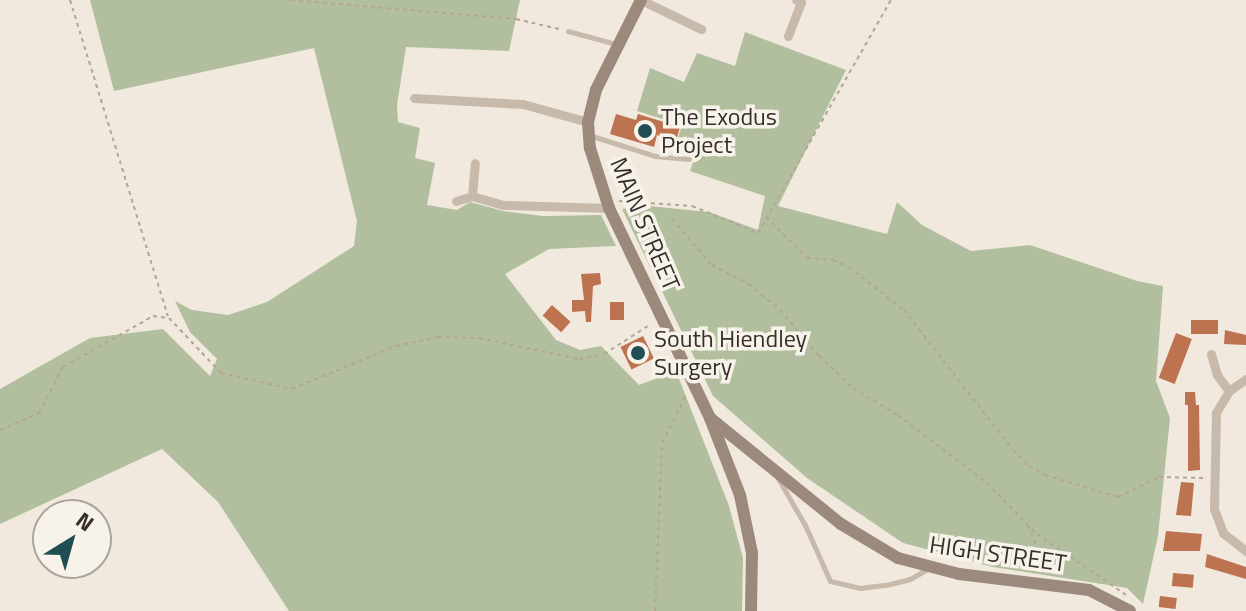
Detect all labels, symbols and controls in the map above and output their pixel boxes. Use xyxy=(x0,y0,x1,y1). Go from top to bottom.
place label: The Exodus Project xyxy=(661,103,777,159)
marker: The Exodus Project xyxy=(636,122,654,140)
street label: MAIN STREET xyxy=(604,153,686,295)
place label: South Hiendley Surgery xyxy=(654,325,807,381)
marker: South Hiendley Surgery xyxy=(629,344,647,362)
north arrow xyxy=(32,499,112,579)
text: N xyxy=(69,503,102,540)
street label: HIGH STREET xyxy=(928,530,1068,578)

